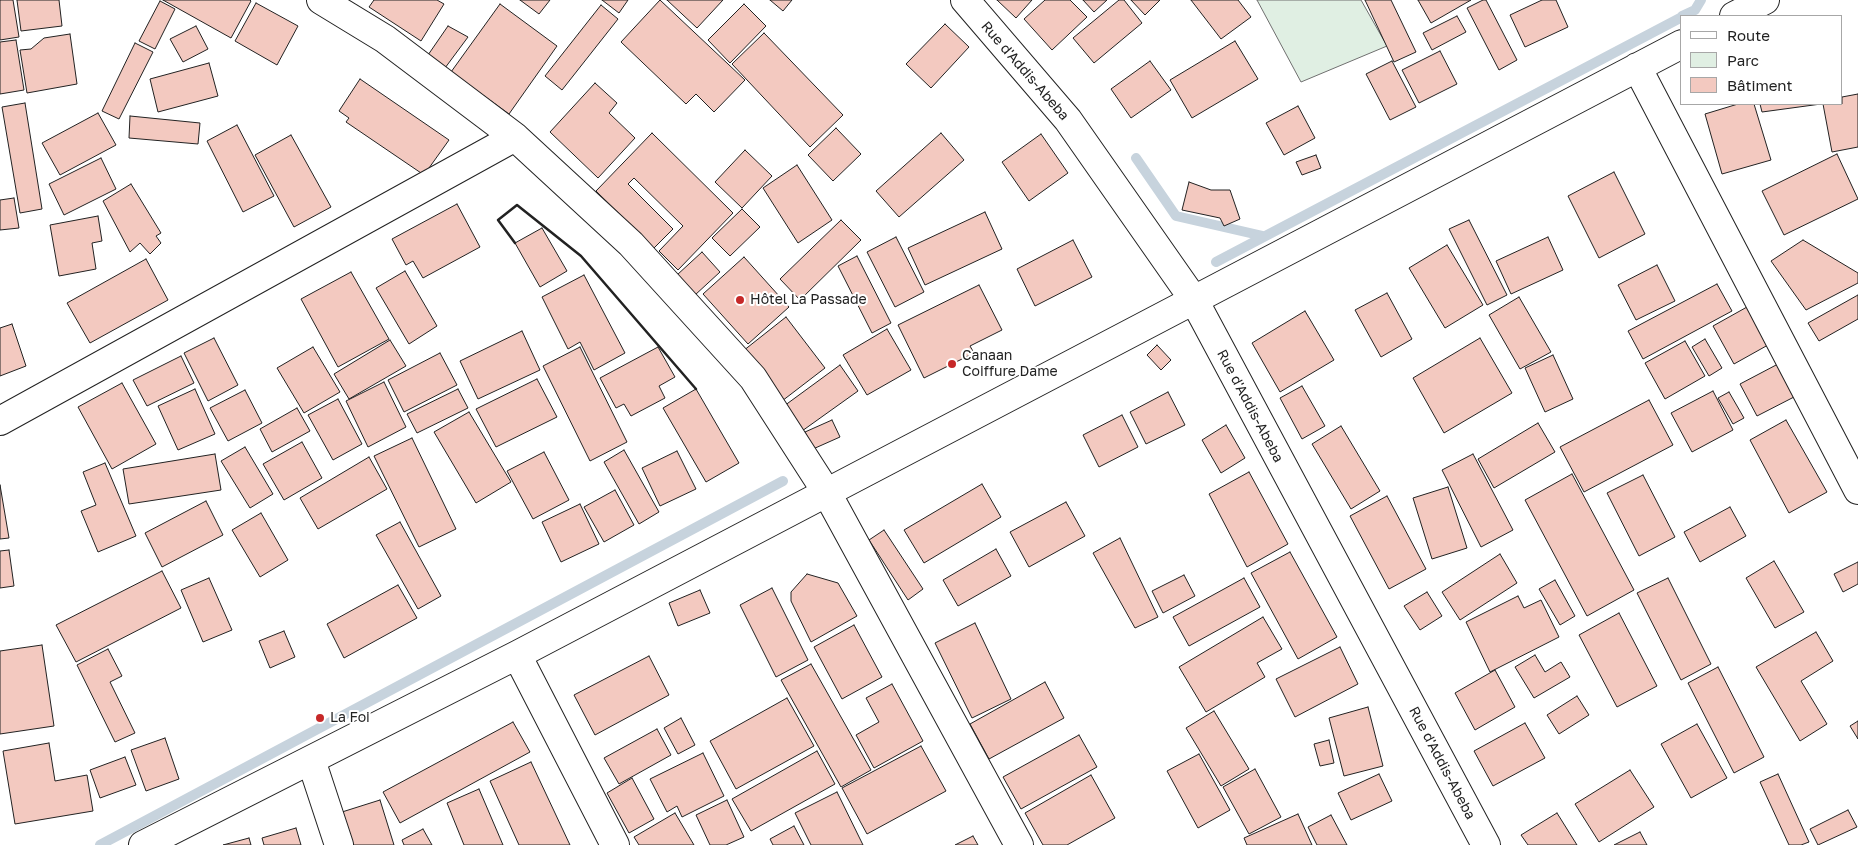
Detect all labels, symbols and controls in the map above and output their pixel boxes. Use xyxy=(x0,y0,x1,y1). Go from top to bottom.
legend xyxy=(1680,15,1843,105)
street label: Rue d'Addis-Abeba xyxy=(977,18,1073,124)
text: Route xyxy=(1727,26,1770,44)
text: Parc xyxy=(1727,51,1759,69)
text: Bâtiment xyxy=(1727,76,1792,94)
place label: Hôtel La Passade xyxy=(750,292,867,308)
marker: Hôtel La Passade xyxy=(734,294,746,306)
street label: Rue d'Addis-Abeba xyxy=(1213,347,1287,465)
place label: Canaan Coiffure Dame xyxy=(962,348,1058,381)
marker: Canaan Coiffure Dame xyxy=(946,358,958,370)
street label: Rue d'Addis-Abeba xyxy=(1405,704,1479,822)
place label: La Foi xyxy=(330,710,370,726)
marker: La Foi xyxy=(314,712,326,724)

